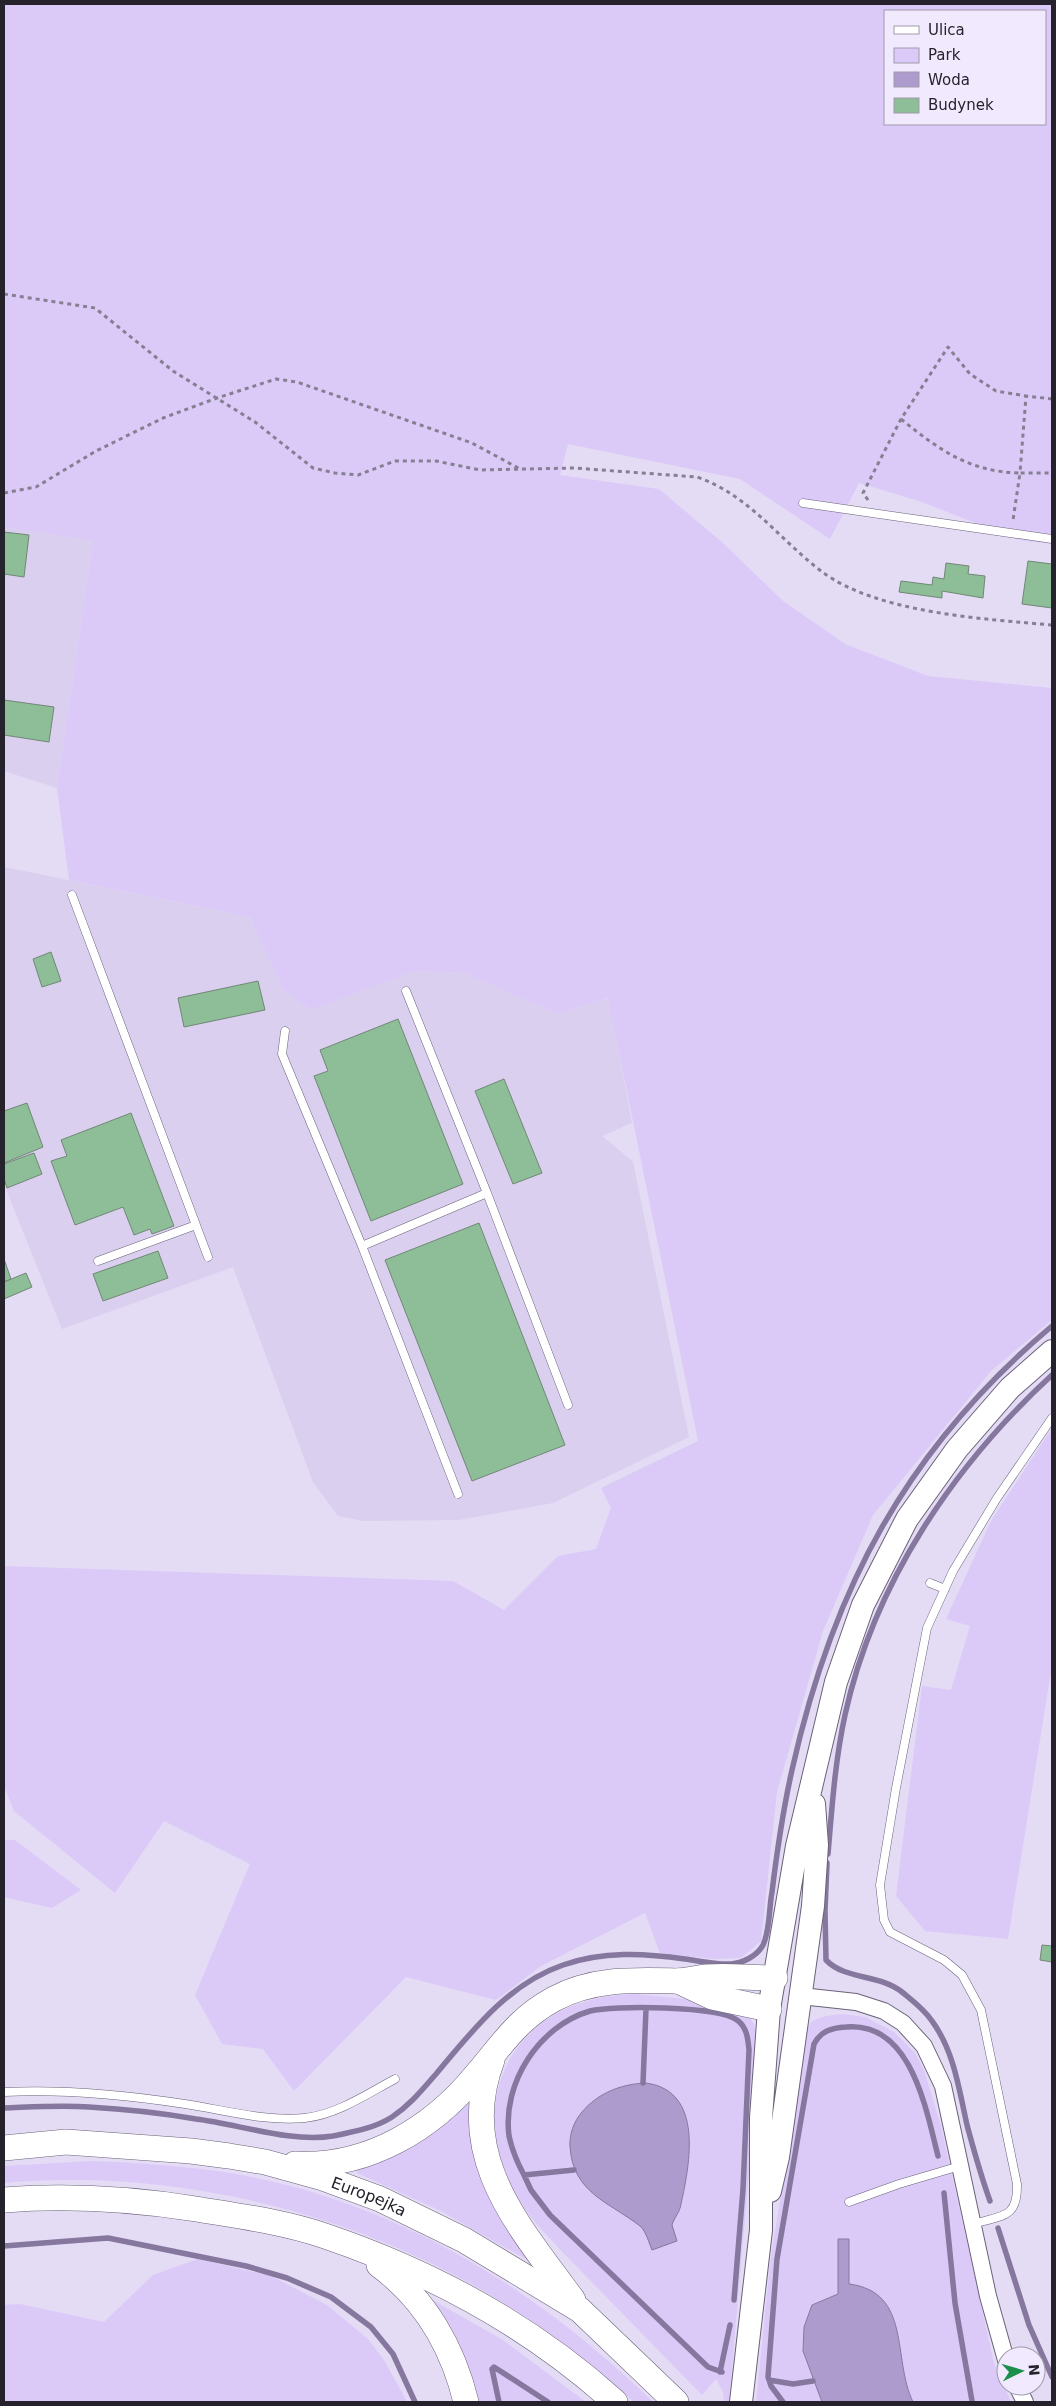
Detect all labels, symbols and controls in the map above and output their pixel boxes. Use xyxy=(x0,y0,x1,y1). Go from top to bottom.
legend xyxy=(884,10,1046,125)
text: Ulica xyxy=(928,21,965,39)
text: Park xyxy=(928,46,961,64)
text: Woda xyxy=(928,71,970,89)
text: Budynek xyxy=(928,96,994,114)
street label: Europejka xyxy=(329,2172,410,2220)
north arrow xyxy=(996,2346,1046,2396)
text: N xyxy=(1025,2363,1042,2376)

